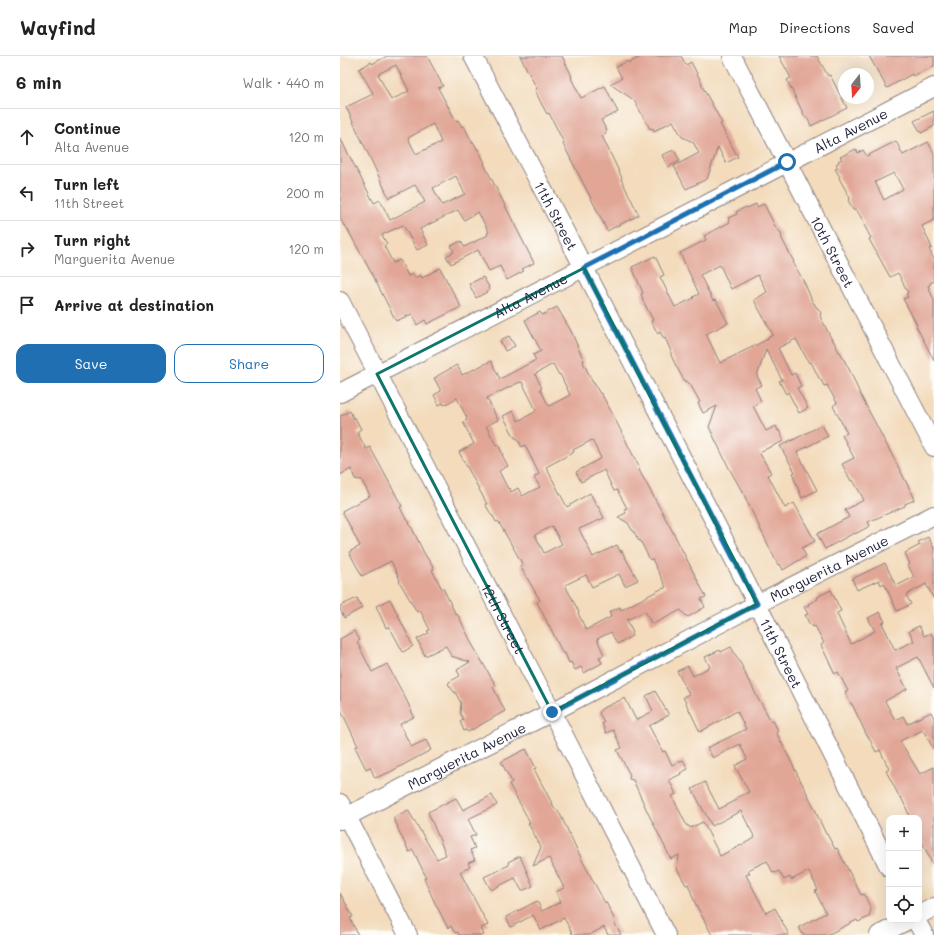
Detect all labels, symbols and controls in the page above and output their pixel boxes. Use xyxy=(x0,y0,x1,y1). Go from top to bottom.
text: Wayfind xyxy=(20,15,96,40)
text: Map xyxy=(729,18,757,37)
text: Directions xyxy=(779,18,850,37)
text: Saved xyxy=(872,18,914,37)
north arrow xyxy=(838,68,874,104)
text: 6 min xyxy=(16,71,61,93)
text: Walk · 440 m xyxy=(243,74,324,91)
street label: Alta Avenue xyxy=(810,103,891,157)
text: Continue xyxy=(54,118,121,138)
icon: ahead xyxy=(16,126,38,148)
text: 120 m xyxy=(288,128,324,145)
text: Alta Avenue xyxy=(54,138,129,155)
route start xyxy=(778,153,796,171)
text: Turn left xyxy=(54,174,119,194)
street label: 11th Street xyxy=(531,178,582,253)
icon: left xyxy=(16,182,38,204)
text: 200 m xyxy=(286,184,324,201)
text: 11th Street xyxy=(54,194,124,211)
street label: 10th Street xyxy=(807,212,859,291)
text: Turn right xyxy=(54,230,131,250)
icon: right xyxy=(16,238,38,260)
text: 120 m xyxy=(288,240,324,257)
text: Marguerita Avenue xyxy=(54,250,175,267)
street label: Alta Avenue xyxy=(490,268,571,322)
icon: arrive xyxy=(16,294,38,316)
text: Arrive at destination xyxy=(54,295,214,315)
button: Save xyxy=(16,344,166,383)
button: Share xyxy=(174,344,324,383)
street label: Marguerita Avenue xyxy=(766,530,891,606)
street label: 12th Street xyxy=(478,580,530,657)
street label: 11th Street xyxy=(756,615,807,691)
route end xyxy=(543,703,561,721)
street label: Marguerita Avenue xyxy=(404,717,529,793)
map controls xyxy=(886,815,922,923)
button: + xyxy=(886,815,922,851)
button: − xyxy=(886,851,922,887)
button: locate xyxy=(886,887,922,923)

